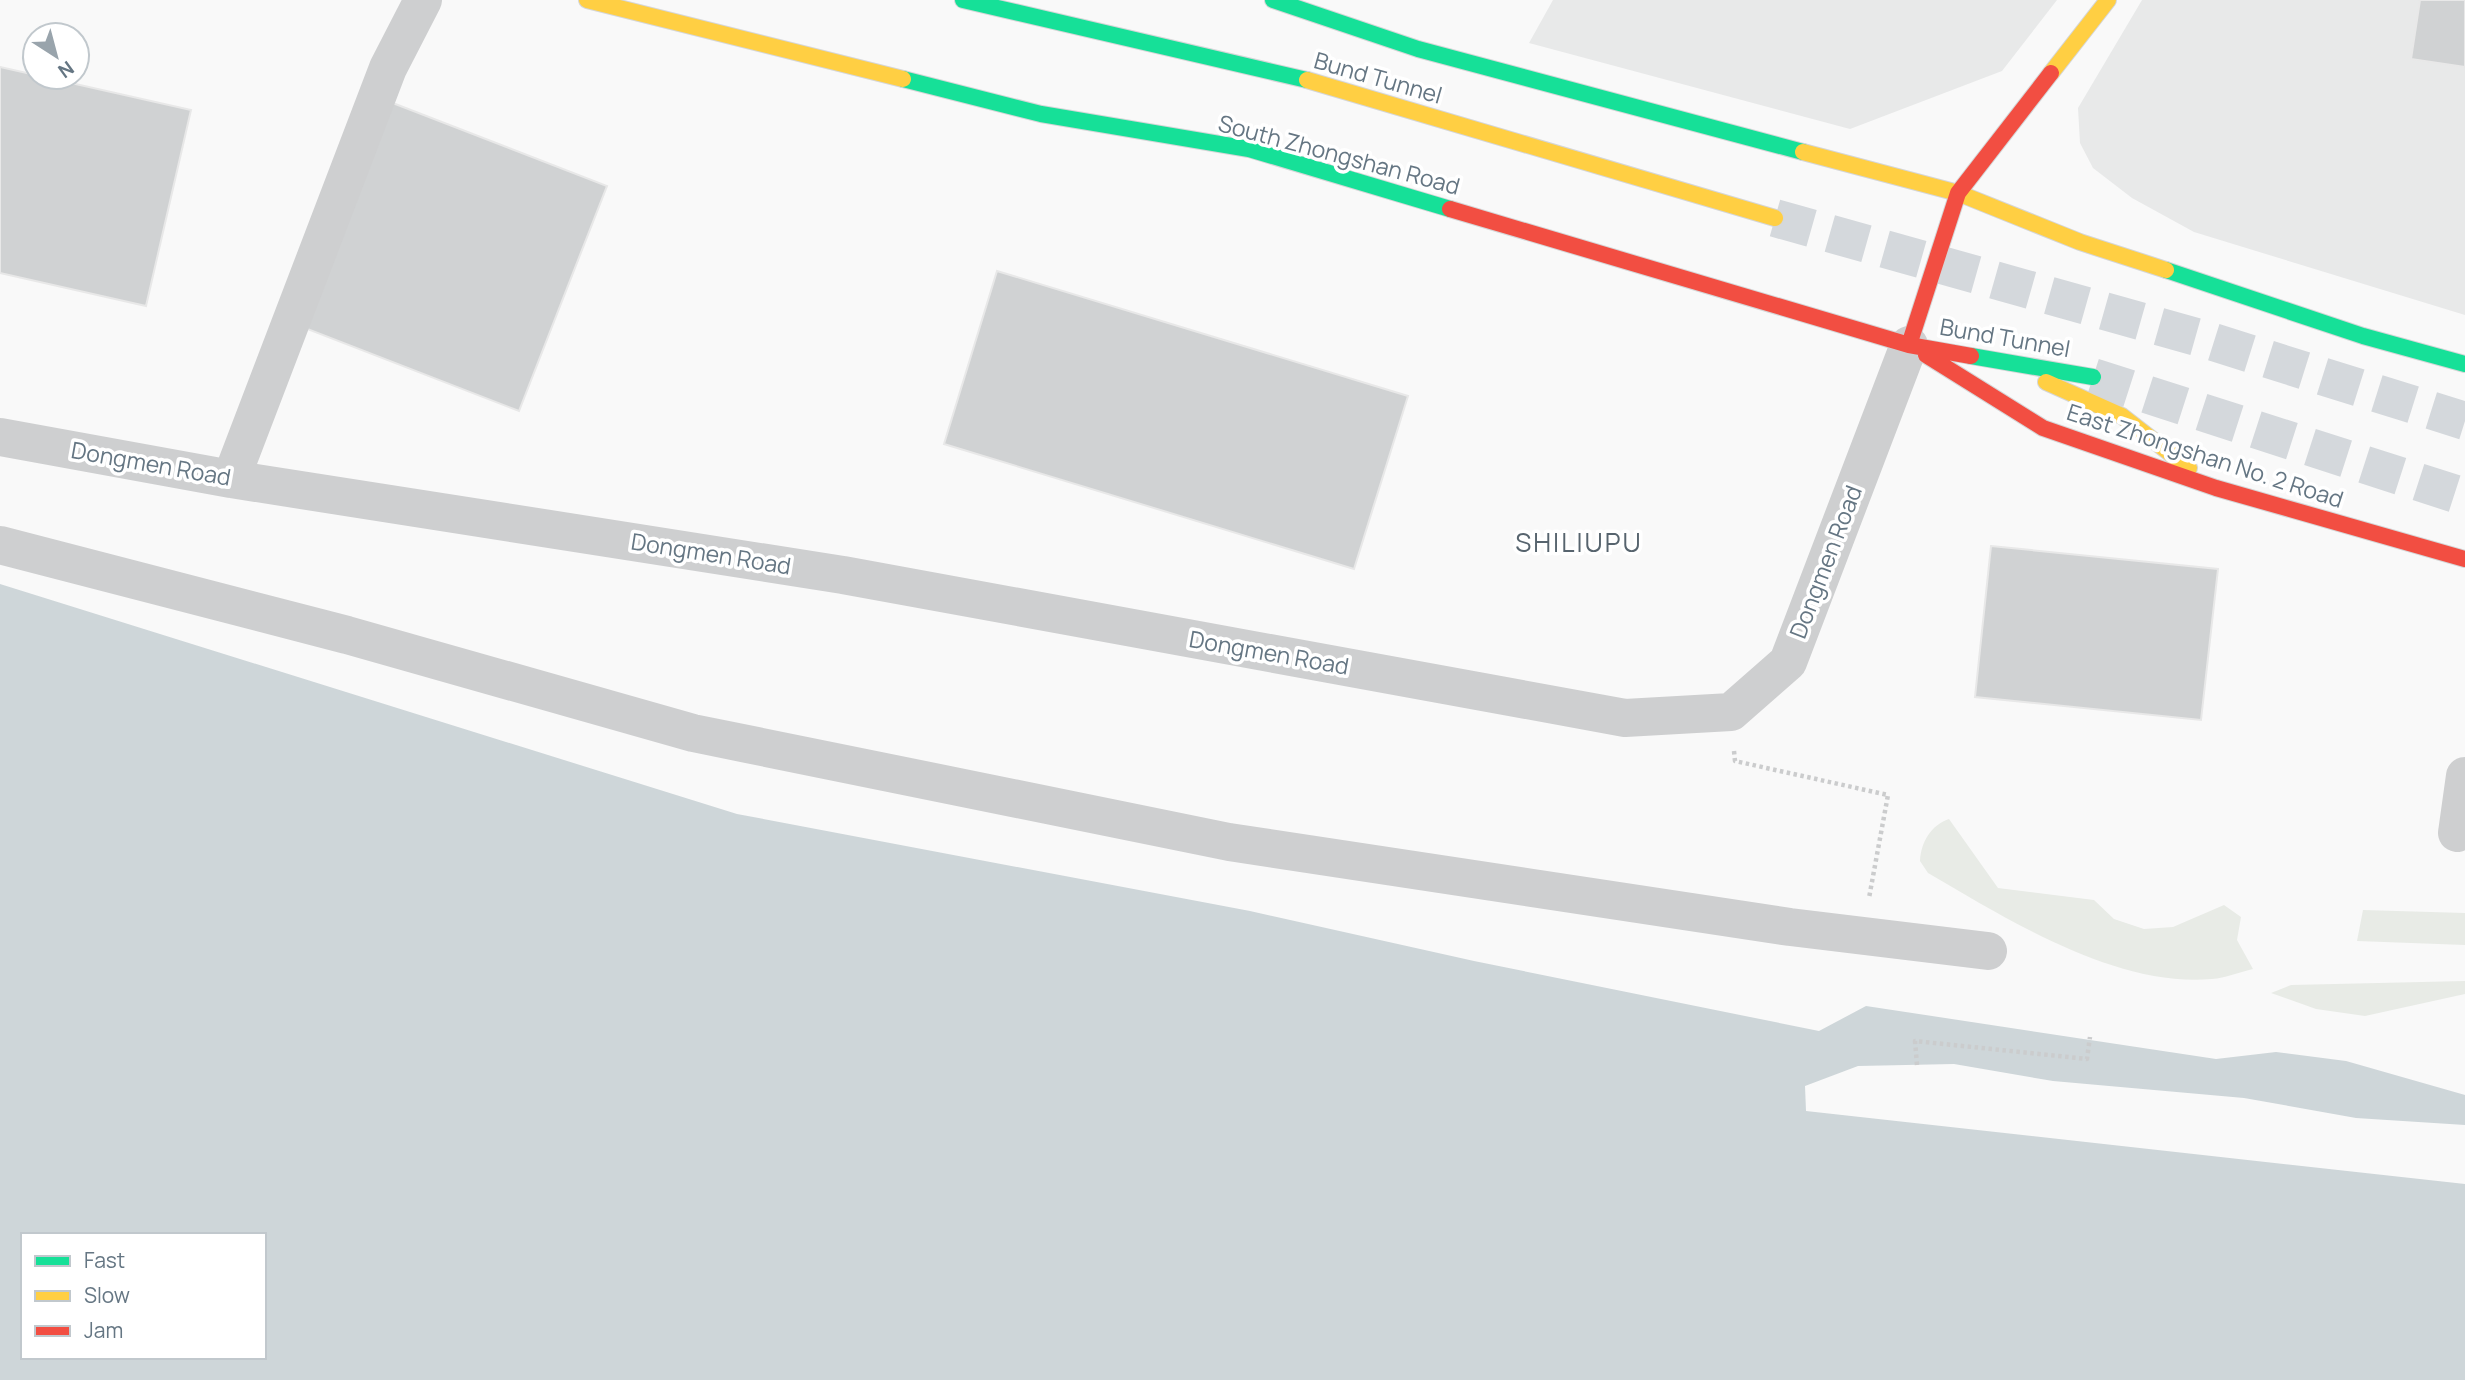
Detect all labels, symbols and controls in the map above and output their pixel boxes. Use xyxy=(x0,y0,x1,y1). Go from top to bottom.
north arrow xyxy=(21,21,91,91)
street label: Bund Tunnel xyxy=(1310,43,1446,111)
text: N xyxy=(53,55,79,84)
street label: South Zhongshan Road xyxy=(1215,106,1464,202)
street label: Bund Tunnel xyxy=(1937,310,2073,364)
street label: East Zhongshan No. 2 Road xyxy=(2063,395,2348,515)
street label: Dongmen Road xyxy=(69,433,234,493)
street label: Dongmen Road xyxy=(1781,480,1869,643)
district label: SHILIUPU xyxy=(1515,524,1643,560)
street label: Dongmen Road xyxy=(629,525,793,581)
street label: Dongmen Road xyxy=(1187,622,1352,682)
legend xyxy=(21,1233,266,1359)
text: Fast xyxy=(84,1246,125,1274)
text: Slow xyxy=(84,1281,130,1309)
text: Jam xyxy=(84,1316,123,1344)

